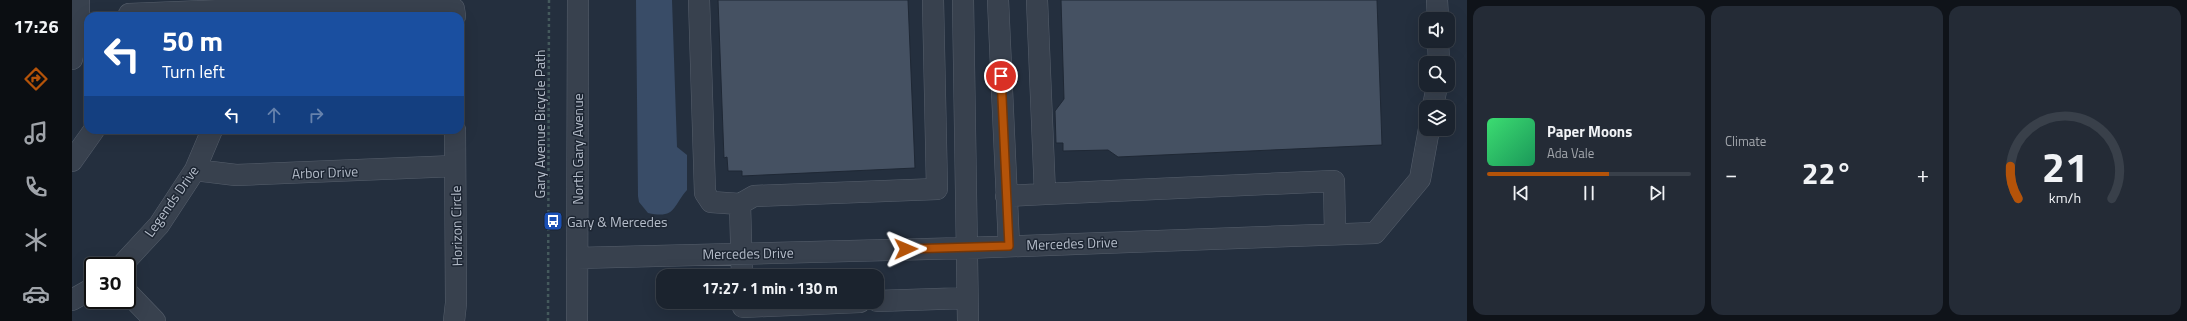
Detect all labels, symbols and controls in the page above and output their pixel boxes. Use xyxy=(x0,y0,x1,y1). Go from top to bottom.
map controls xyxy=(1419,12,1455,136)
button: sound xyxy=(1419,12,1455,48)
text: 17:26 xyxy=(14,13,58,40)
text: 50 m xyxy=(162,19,223,62)
icon: left xyxy=(96,28,148,80)
street label: Gary Avenue Bicycle Path xyxy=(529,50,550,198)
button: search xyxy=(1419,56,1455,92)
text: Turn left xyxy=(162,58,225,85)
pin xyxy=(984,59,1018,93)
icon: directions xyxy=(22,65,50,93)
icon: arrive xyxy=(990,65,1012,87)
street label: North Gary Avenue xyxy=(567,93,588,205)
button: layers xyxy=(1419,100,1455,136)
icon: left xyxy=(221,104,243,126)
icon: ahead xyxy=(263,104,285,126)
icon: right xyxy=(305,104,327,126)
icon: music xyxy=(22,119,50,147)
text: Paper Moons xyxy=(1547,120,1632,143)
text: Climate xyxy=(1725,131,1766,151)
text: 21 xyxy=(2042,134,2088,197)
text: Ada Vale xyxy=(1547,143,1594,163)
text: 22° xyxy=(1802,150,1852,196)
text: − xyxy=(1725,157,1737,191)
text: + xyxy=(1917,157,1929,191)
street label: Arbor Drive xyxy=(291,160,359,184)
street label: Legends Drive xyxy=(139,161,203,241)
icon: phone xyxy=(22,173,50,201)
icon: previous xyxy=(1510,182,1532,204)
icon: pause xyxy=(1578,182,1600,204)
icon: next xyxy=(1646,182,1668,204)
street label: Horizon Circle xyxy=(445,185,467,267)
text: km/h xyxy=(2049,186,2081,208)
bus stop icon: Gary & Mercedes xyxy=(542,210,564,232)
place label: Gary & Mercedes xyxy=(567,211,668,232)
icon: climate xyxy=(22,226,50,254)
position arrow xyxy=(885,228,927,270)
street label: Mercedes Drive xyxy=(1026,231,1118,255)
street label: Mercedes Drive xyxy=(702,242,794,264)
speed limit sign: 30 xyxy=(84,257,136,309)
text: 17:27 · 1 min · 130 m xyxy=(702,277,838,300)
icon: car xyxy=(22,280,50,308)

